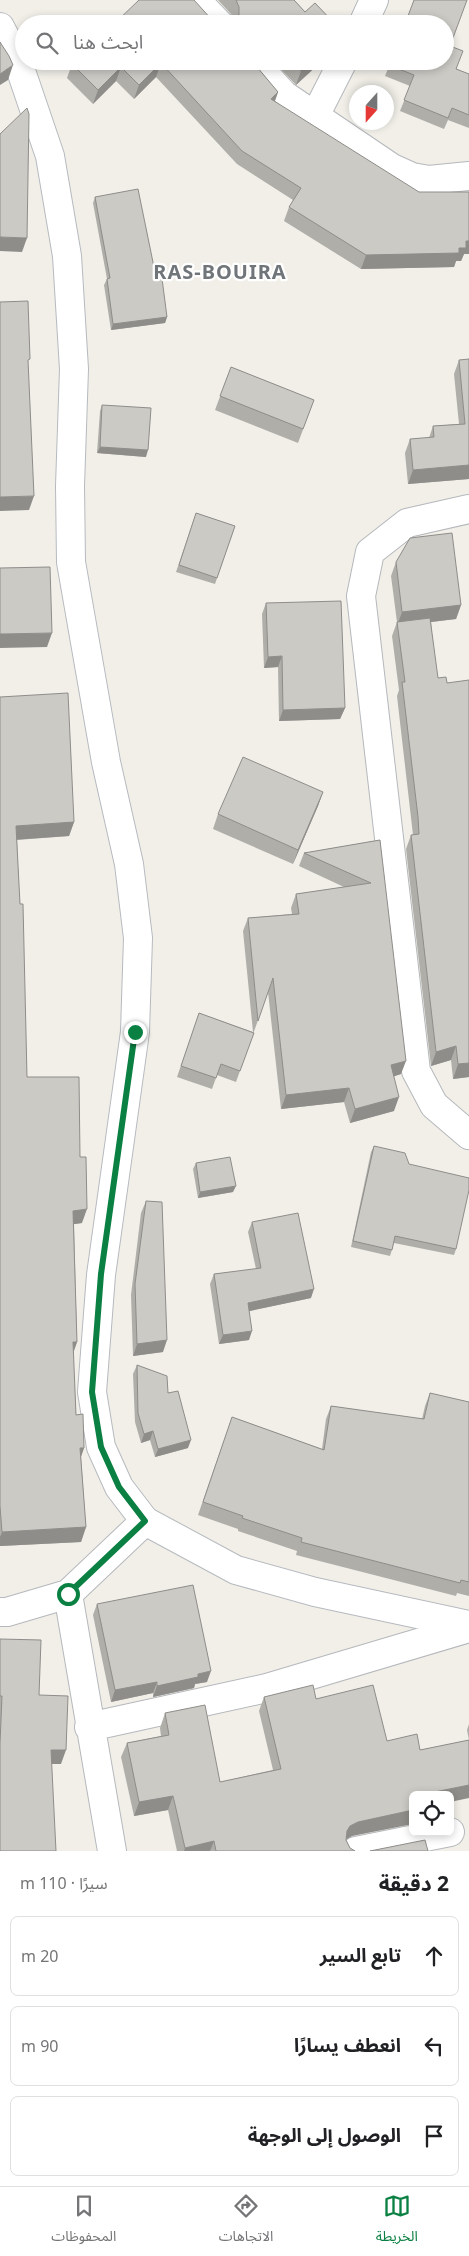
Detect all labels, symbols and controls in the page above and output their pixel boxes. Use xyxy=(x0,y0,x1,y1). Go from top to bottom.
search box xyxy=(15,15,454,70)
icon: search xyxy=(33,29,61,57)
text: ابحث هنا xyxy=(73,29,143,55)
north arrow xyxy=(349,85,394,130)
district label: RAS-BOUIRA xyxy=(153,258,287,285)
route end xyxy=(124,1021,147,1044)
route start xyxy=(57,1583,80,1606)
map controls xyxy=(409,1791,454,1836)
button: locate xyxy=(409,1791,454,1836)
text: 2 دقيقة xyxy=(379,1869,449,1897)
text: سيرًا · 110 m xyxy=(20,1872,107,1894)
text: تابع السير xyxy=(320,1942,401,1968)
icon: ahead xyxy=(420,1942,448,1970)
text: 20 m xyxy=(21,1945,58,1967)
text: انعطف يسارًا xyxy=(294,2032,401,2058)
icon: left xyxy=(420,2032,448,2060)
text: 90 m xyxy=(21,2035,58,2057)
text: الوصول إلى الوجهة xyxy=(248,2122,401,2148)
icon: arrive xyxy=(420,2122,448,2150)
tab: المحفوظات xyxy=(51,2192,116,2251)
tab: الاتجاهات xyxy=(219,2192,273,2251)
tab: الخريطة xyxy=(376,2192,418,2251)

